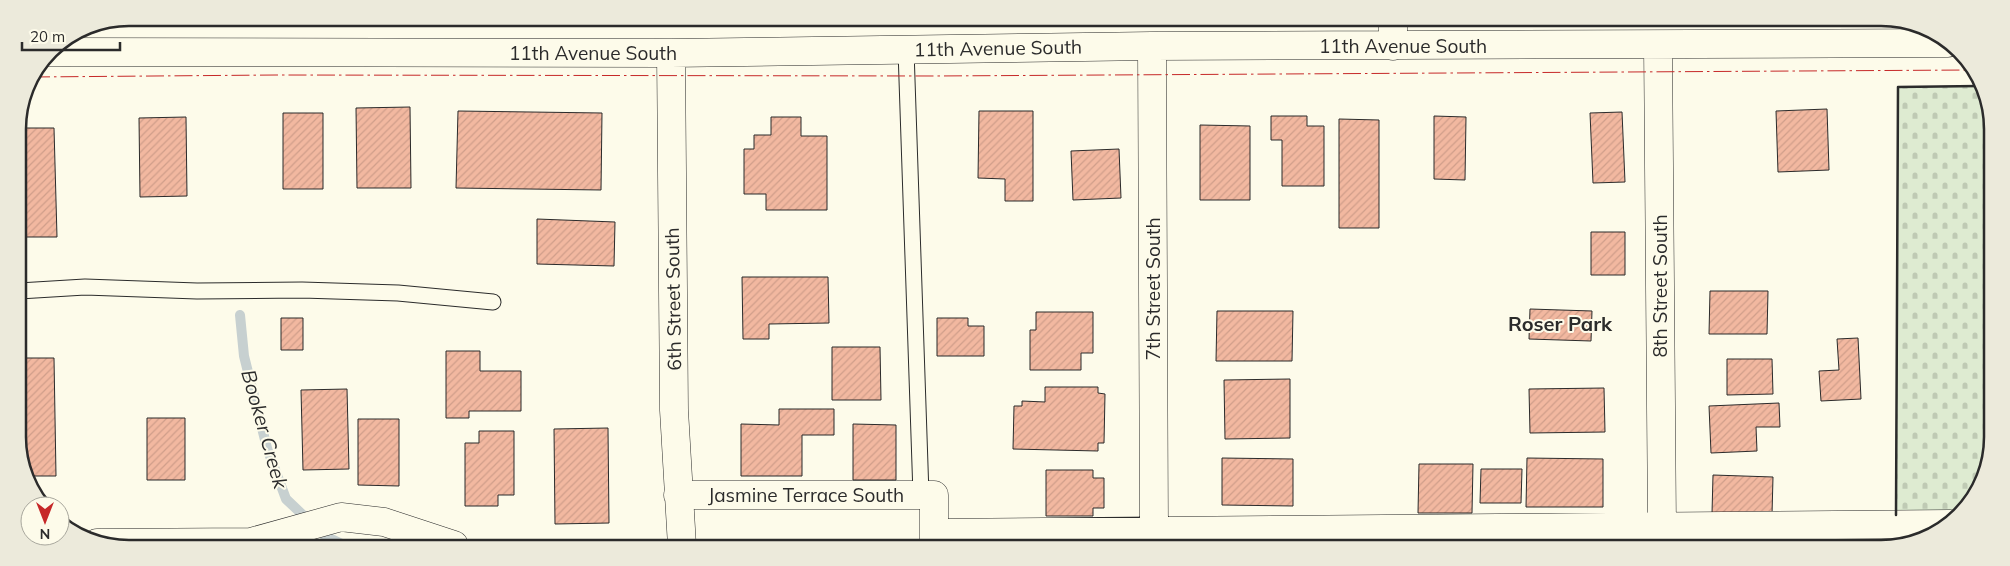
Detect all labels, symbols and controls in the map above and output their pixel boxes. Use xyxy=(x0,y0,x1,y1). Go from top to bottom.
scale bar xyxy=(22,20,120,52)
text: 20 m xyxy=(30,27,65,46)
street label: 11th Avenue South xyxy=(1319,34,1487,58)
street label: 11th Avenue South xyxy=(914,35,1082,61)
street label: 11th Avenue South xyxy=(509,41,677,65)
street label: 8th Street South xyxy=(1648,214,1672,358)
street label: 7th Street South xyxy=(1141,217,1165,361)
street label: 6th Street South xyxy=(660,227,686,371)
district label: Roser Park xyxy=(1508,311,1613,336)
water label: Booker Creek xyxy=(236,367,294,492)
street label: Jasmine Terrace South xyxy=(708,483,904,507)
north arrow xyxy=(20,496,70,546)
text: N xyxy=(40,525,50,543)

